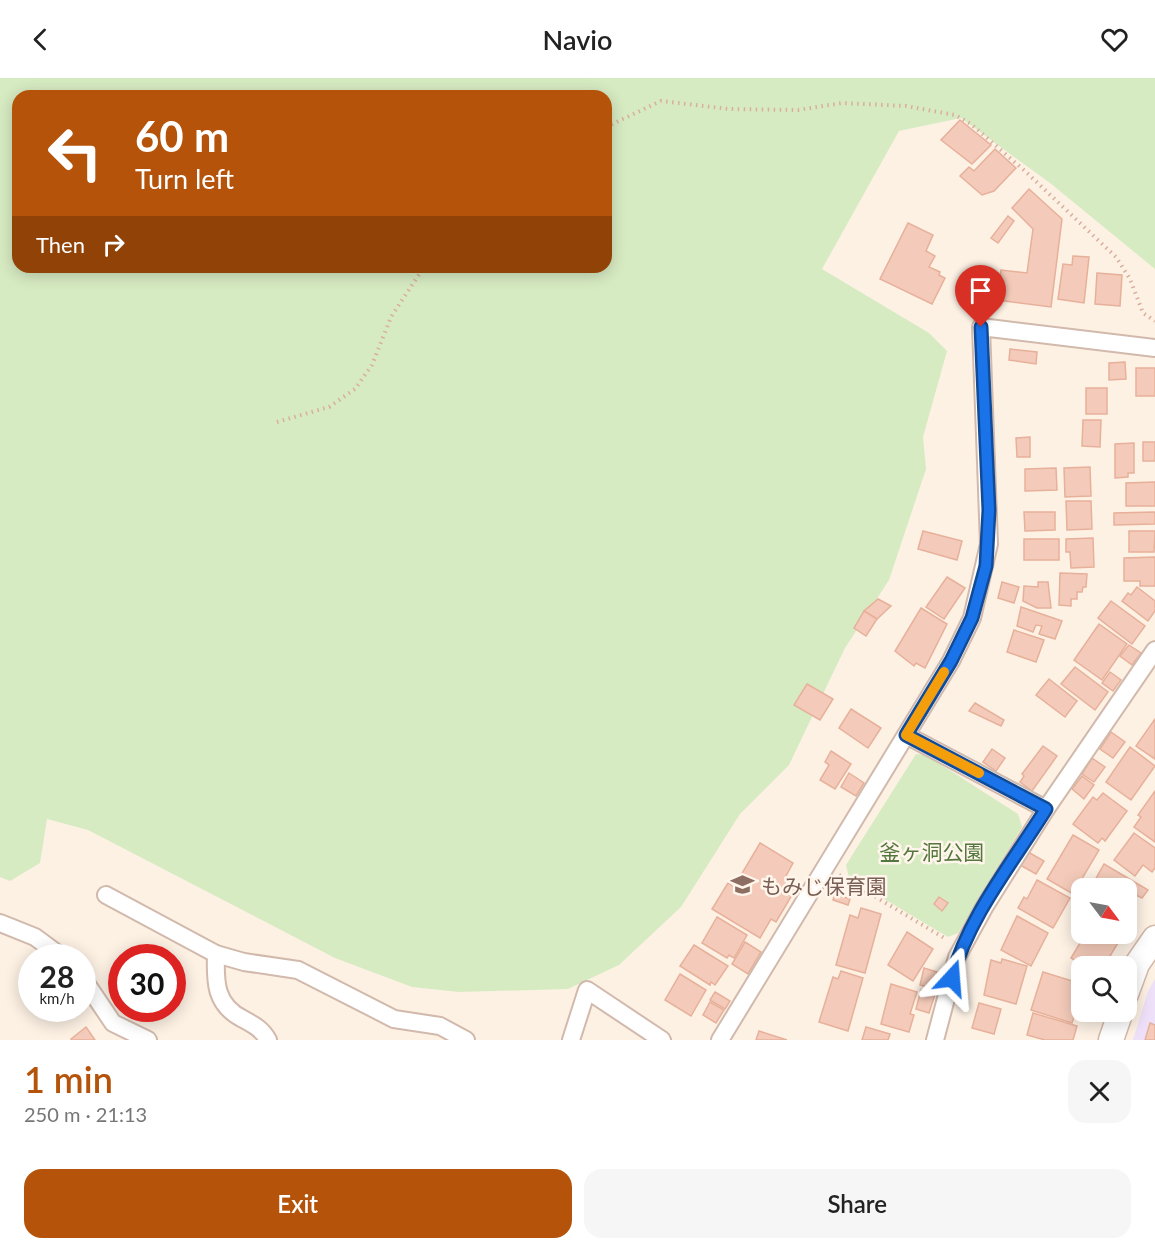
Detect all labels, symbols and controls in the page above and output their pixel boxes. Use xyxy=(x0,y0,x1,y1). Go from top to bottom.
icon: back xyxy=(24,23,57,56)
text: Navio xyxy=(543,23,612,56)
icon: heart xyxy=(1098,23,1131,56)
text: 60 m xyxy=(135,111,229,161)
icon: left xyxy=(36,114,114,192)
text: Turn left xyxy=(135,162,234,195)
icon: right xyxy=(97,228,130,261)
text: Then xyxy=(36,231,85,258)
pin xyxy=(955,265,1006,327)
icon: arrive xyxy=(964,274,997,307)
park label: 釜ヶ洞公園 xyxy=(880,839,985,864)
school or university icon: もみじ保育園 xyxy=(730,872,756,898)
place label: もみじ保育園 xyxy=(761,873,887,898)
north arrow xyxy=(1071,878,1137,944)
map controls xyxy=(1071,878,1137,1022)
speed limit sign: 30 xyxy=(108,944,186,1022)
position arrow xyxy=(920,946,984,1010)
button: search xyxy=(1071,956,1137,1022)
text: 28 xyxy=(40,958,74,994)
text: km/h xyxy=(39,989,75,1007)
text: 1 min xyxy=(24,1057,113,1101)
button: close xyxy=(1068,1060,1131,1123)
text: 250 m · 21:13 xyxy=(24,1102,147,1126)
button: Exit xyxy=(24,1169,572,1238)
button: Share xyxy=(584,1169,1131,1238)

